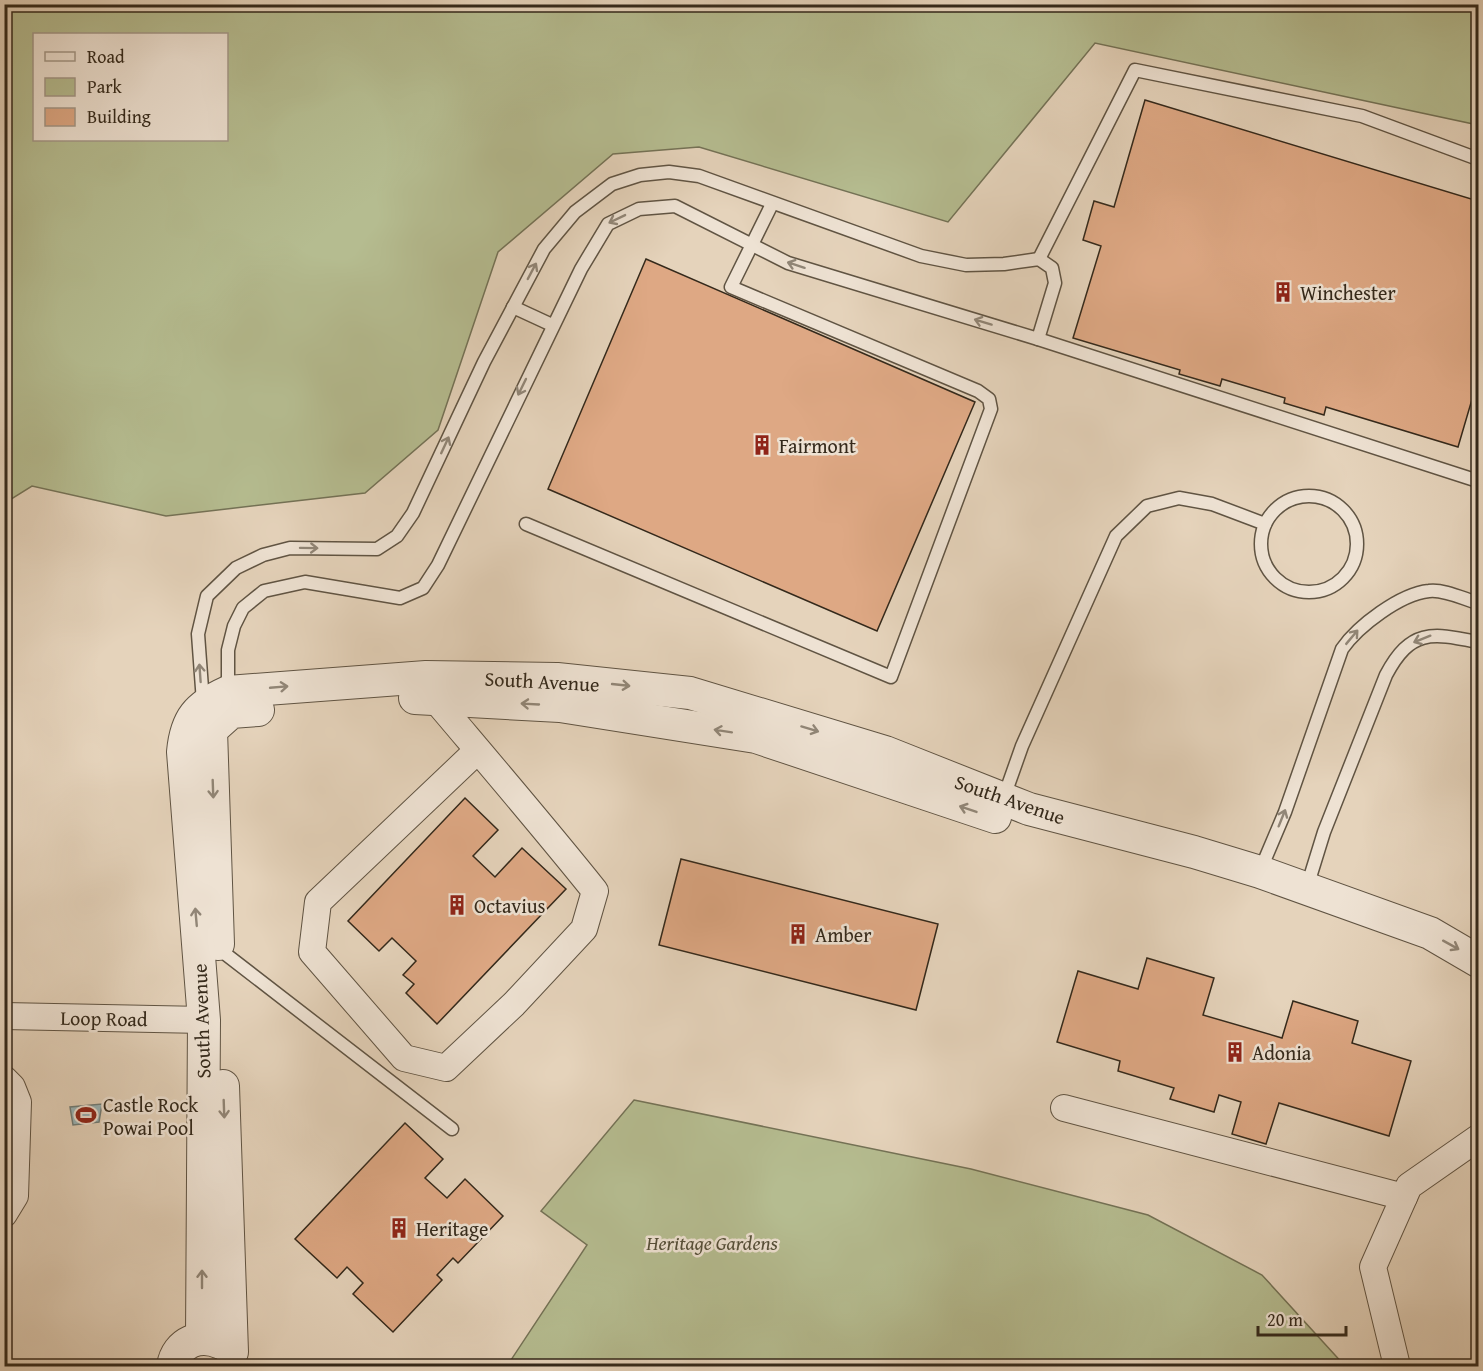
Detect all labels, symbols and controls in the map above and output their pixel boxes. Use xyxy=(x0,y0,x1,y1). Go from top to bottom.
legend xyxy=(33,33,228,141)
text: Road xyxy=(87,43,125,70)
text: Park xyxy=(87,73,123,100)
text: Building xyxy=(87,103,151,130)
one-way arrow xyxy=(609,214,627,225)
one-way arrow xyxy=(787,259,806,270)
one-way arrow xyxy=(526,263,538,280)
place label: Winchester xyxy=(1300,278,1396,307)
building icon: Winchester xyxy=(1271,280,1295,304)
one-way arrow xyxy=(973,316,992,327)
one-way arrow xyxy=(516,377,527,395)
place label: Fairmont xyxy=(779,431,856,460)
building icon: Fairmont xyxy=(750,433,774,457)
one-way arrow xyxy=(440,437,451,455)
one-way arrow xyxy=(298,543,318,554)
one-way arrow xyxy=(1345,630,1359,645)
one-way arrow xyxy=(1413,634,1431,645)
one-way arrow xyxy=(194,663,205,683)
street label: South Avenue xyxy=(484,664,600,698)
one-way arrow xyxy=(610,680,630,691)
one-way arrow xyxy=(269,681,289,692)
one-way arrow xyxy=(520,698,540,709)
one-way arrow xyxy=(800,724,819,735)
one-way arrow xyxy=(713,726,733,737)
street label: South Avenue xyxy=(951,767,1069,831)
one-way arrow xyxy=(207,778,218,798)
one-way arrow xyxy=(959,803,978,814)
one-way arrow xyxy=(1277,809,1288,828)
place label: Octavius xyxy=(474,891,546,920)
building icon: Octavius xyxy=(445,893,469,917)
one-way arrow xyxy=(190,907,201,927)
place label: Amber xyxy=(815,920,871,949)
building icon: Amber xyxy=(786,922,810,946)
one-way arrow xyxy=(1442,939,1459,951)
street label: South Avenue xyxy=(185,963,217,1079)
street label: Loop Road xyxy=(60,1003,148,1033)
place label: Adonia xyxy=(1252,1038,1312,1067)
building icon: Adonia xyxy=(1223,1040,1247,1064)
place label: Castle Rock Powai Pool xyxy=(103,1090,199,1142)
one-way arrow xyxy=(218,1099,230,1119)
sports icon: Castle Rock Powai Pool xyxy=(74,1103,98,1127)
place label: Heritage xyxy=(416,1214,488,1243)
building icon: Heritage xyxy=(387,1216,411,1240)
park label: Heritage Gardens xyxy=(645,1228,779,1257)
one-way arrow xyxy=(196,1270,208,1290)
scale bar xyxy=(1258,1299,1346,1337)
text: 20 m xyxy=(1267,1306,1303,1333)

